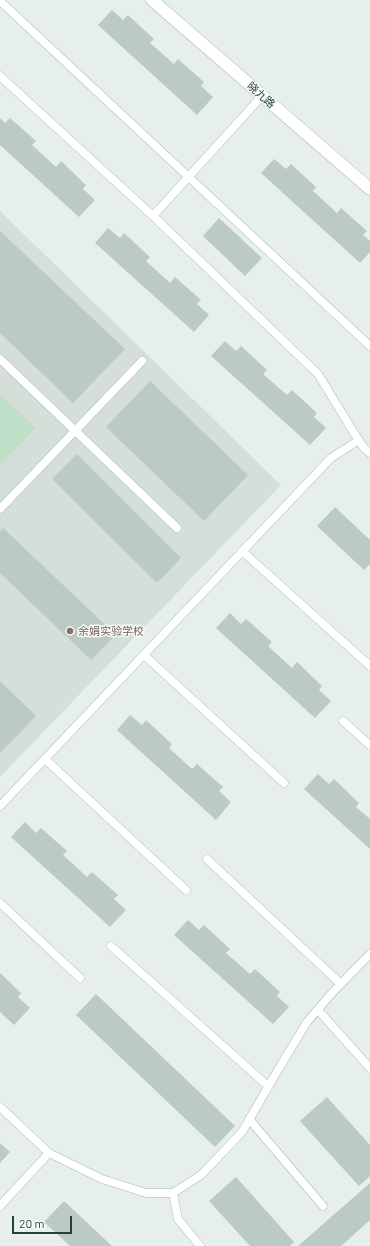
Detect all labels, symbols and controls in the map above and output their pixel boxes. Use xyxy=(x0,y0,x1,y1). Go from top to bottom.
street label: 晓九路 xyxy=(244,79,278,111)
place label: 余娟实验学校 xyxy=(78,624,144,638)
marker: 余娟实验学校 xyxy=(65,626,75,636)
scale bar xyxy=(14,1208,74,1234)
text: 20 m xyxy=(19,1216,45,1230)

